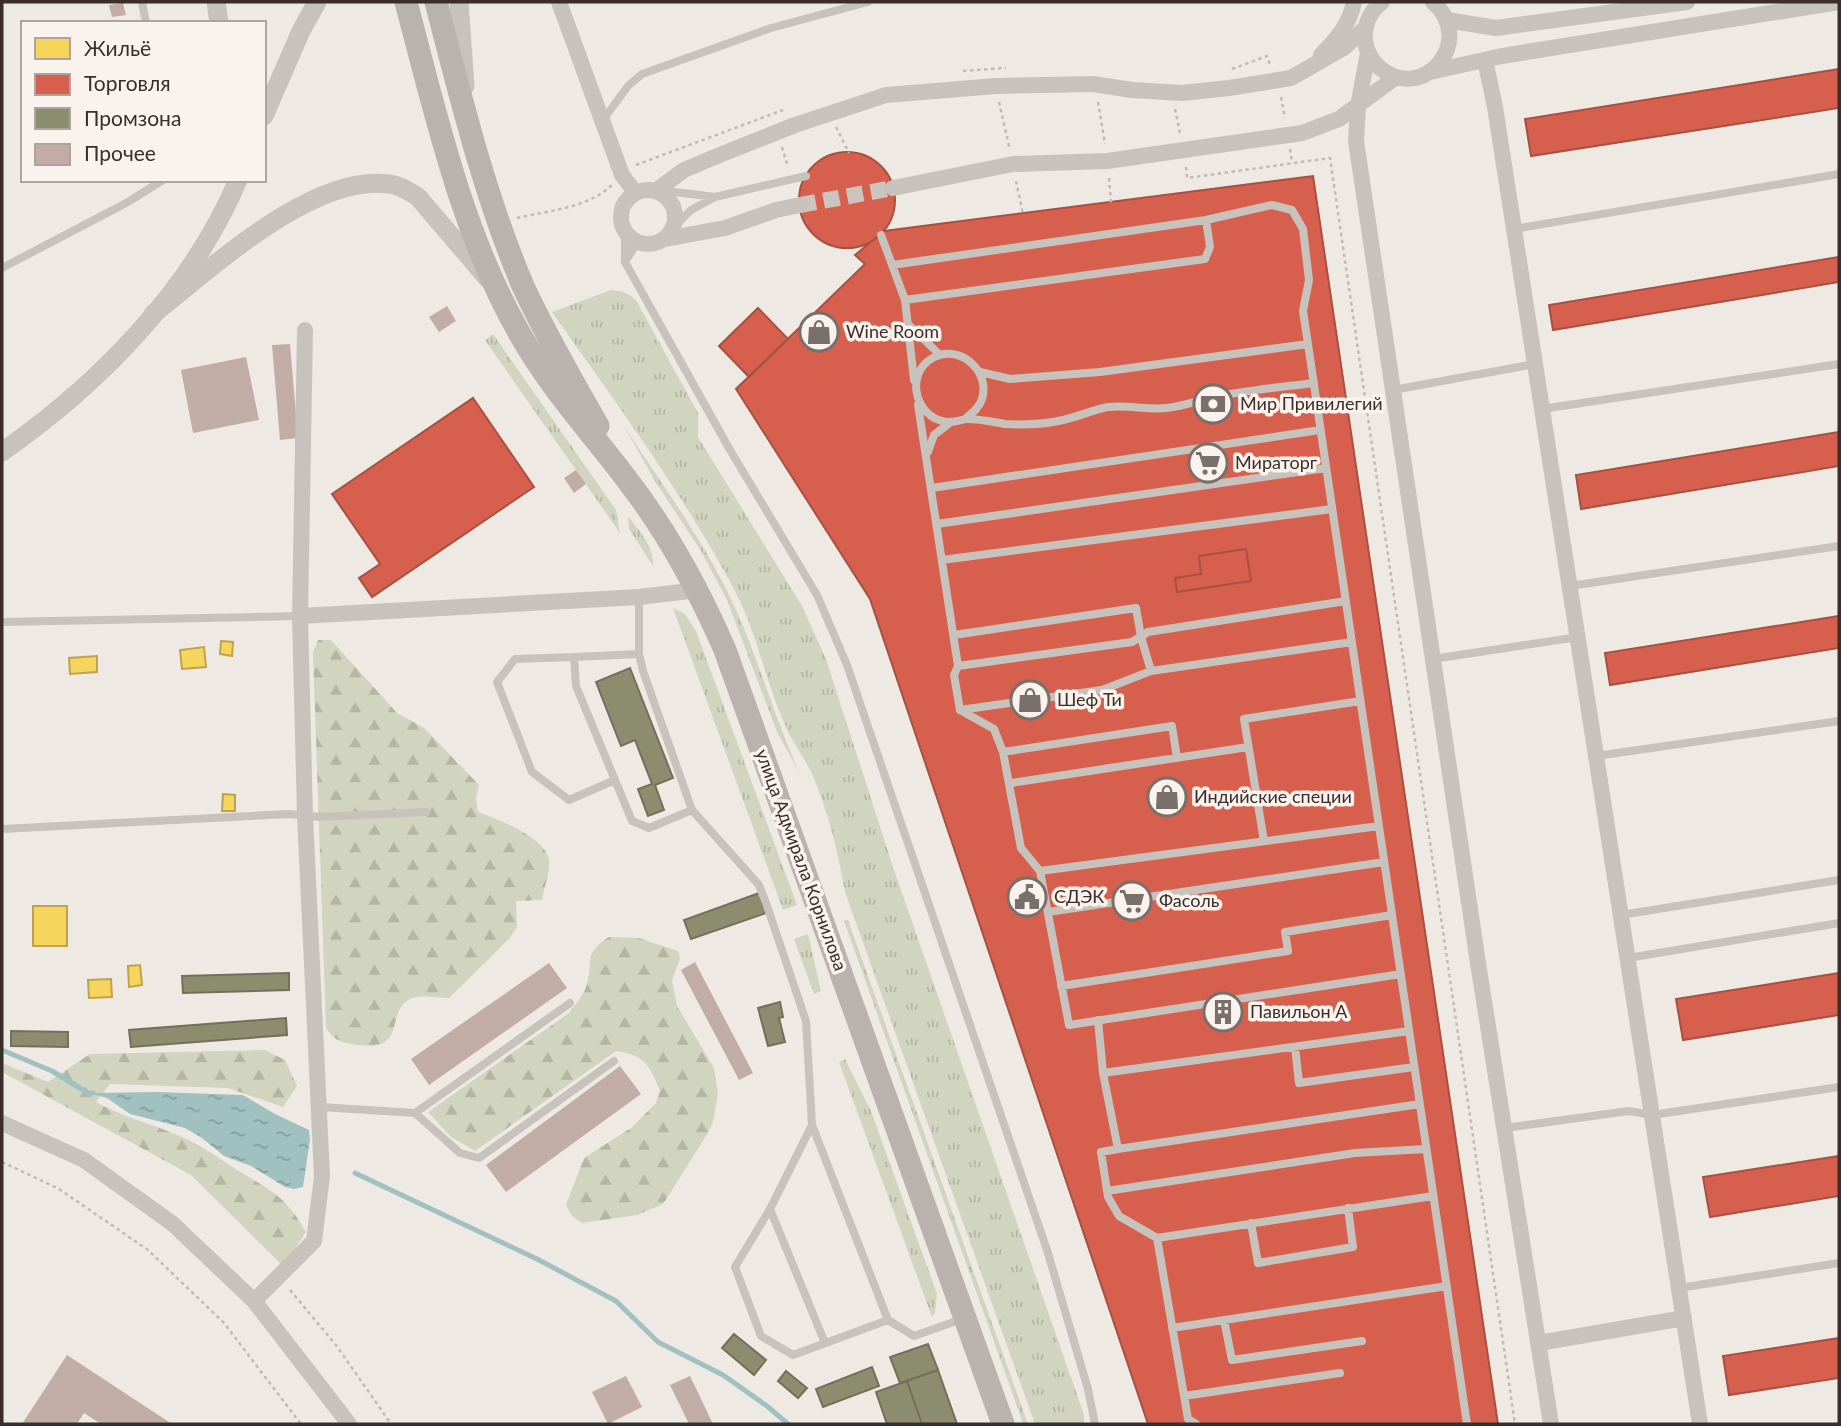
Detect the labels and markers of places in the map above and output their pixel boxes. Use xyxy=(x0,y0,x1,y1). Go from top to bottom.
shop icon: Wine Room xyxy=(798,311,840,353)
place label: Wine Room xyxy=(846,320,939,342)
bank icon: Мир Привилегий xyxy=(1192,383,1234,425)
place label: Мир Привилегий xyxy=(1240,392,1383,414)
supermarket icon: Мираторг xyxy=(1187,442,1229,484)
place label: Мираторг xyxy=(1235,451,1318,473)
shop icon: Шеф Ти xyxy=(1009,679,1051,721)
place label: Шеф Ти xyxy=(1057,688,1122,710)
shop icon: Индийские специи xyxy=(1146,776,1188,818)
place label: Индийские специи xyxy=(1194,785,1352,807)
public building icon: СДЭК xyxy=(1006,876,1048,918)
supermarket icon: Фасоль xyxy=(1111,880,1153,922)
place label: СДЭК xyxy=(1054,885,1104,907)
place label: Фасоль xyxy=(1159,889,1220,911)
building icon: Павильон А xyxy=(1202,991,1244,1033)
place label: Павильон А xyxy=(1250,1000,1348,1022)

